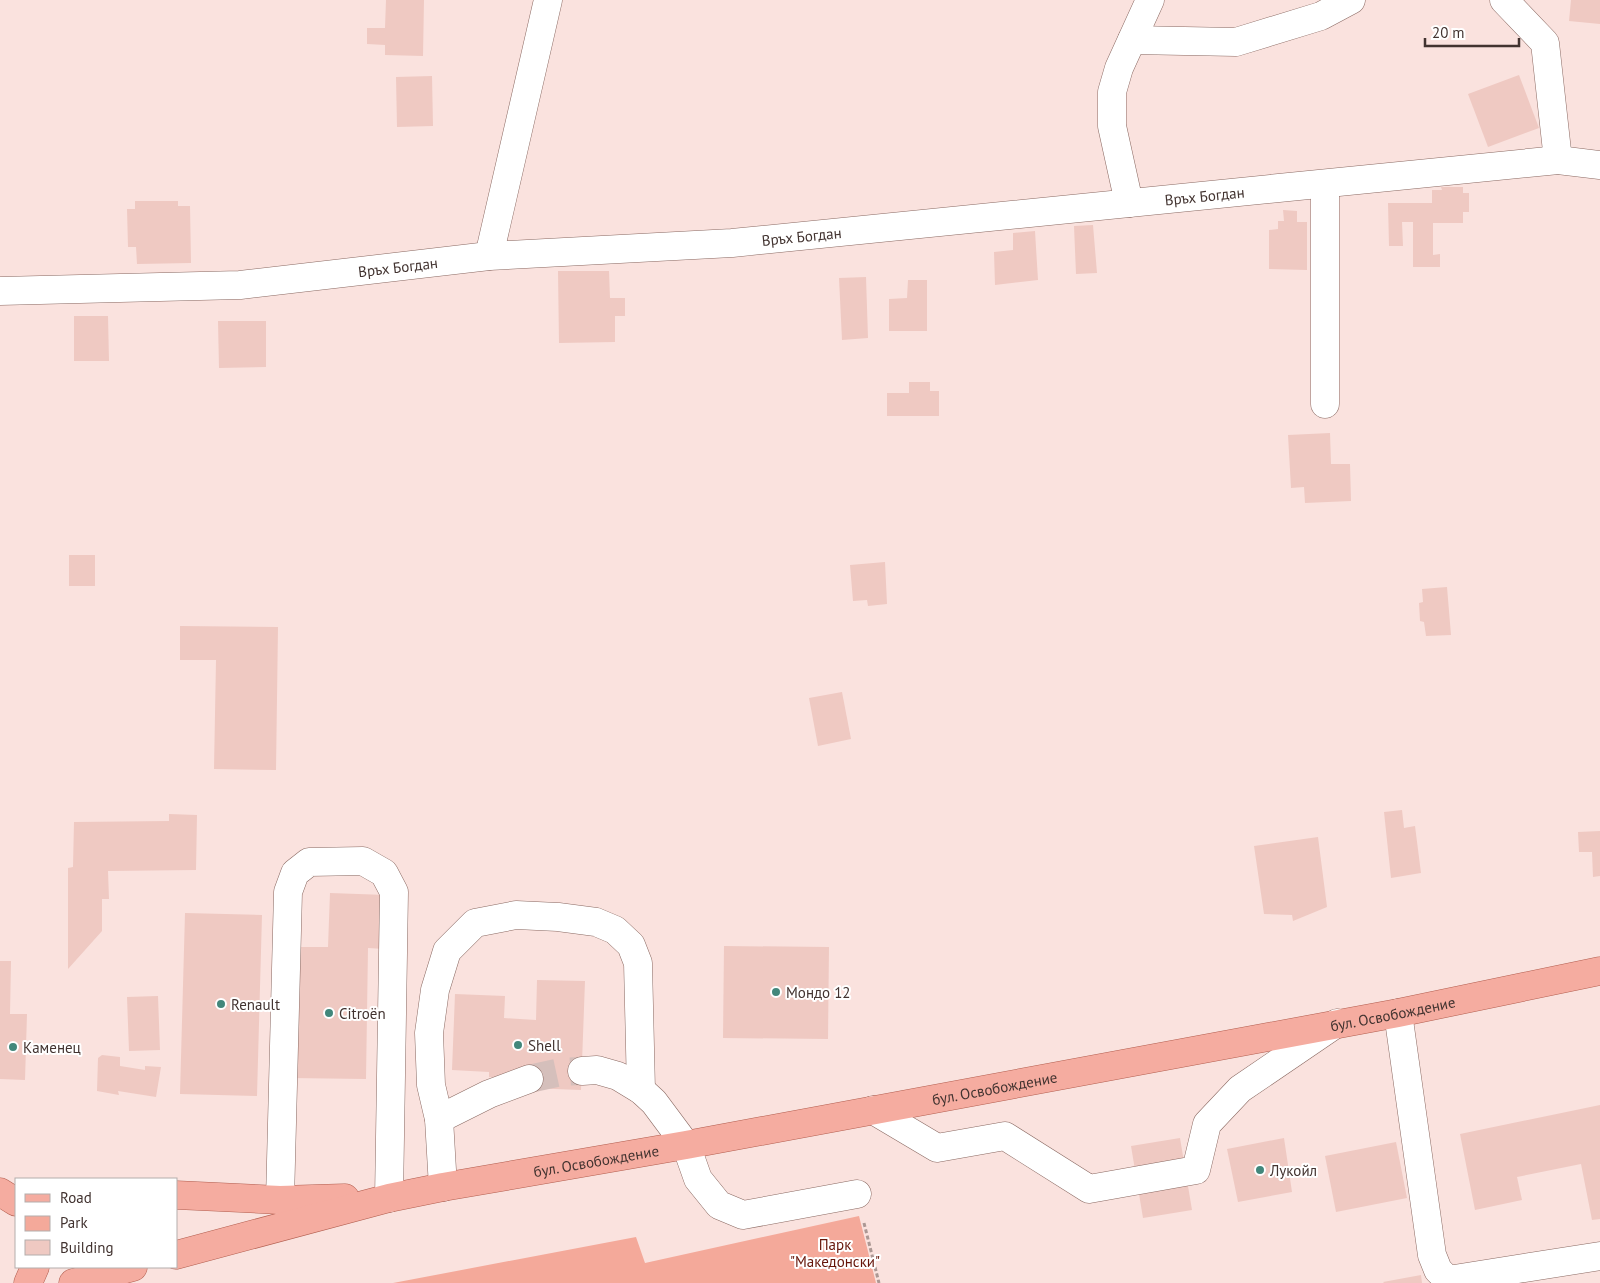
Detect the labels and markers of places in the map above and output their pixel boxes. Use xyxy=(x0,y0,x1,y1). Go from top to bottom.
place label: Мондо 12 xyxy=(786,983,851,1002)
marker: Мондо 12 xyxy=(770,986,782,998)
place label: Renault xyxy=(231,995,280,1014)
marker: Renault xyxy=(215,998,227,1010)
place label: Citroën xyxy=(339,1004,386,1023)
marker: Citroën xyxy=(323,1007,335,1019)
place label: Shell xyxy=(528,1036,561,1055)
place label: Каменец xyxy=(23,1038,81,1057)
marker: Shell xyxy=(512,1039,524,1051)
marker: Каменец xyxy=(7,1041,19,1053)
place label: Лукойл xyxy=(1269,1161,1317,1180)
marker: Лукойл xyxy=(1254,1164,1266,1176)

